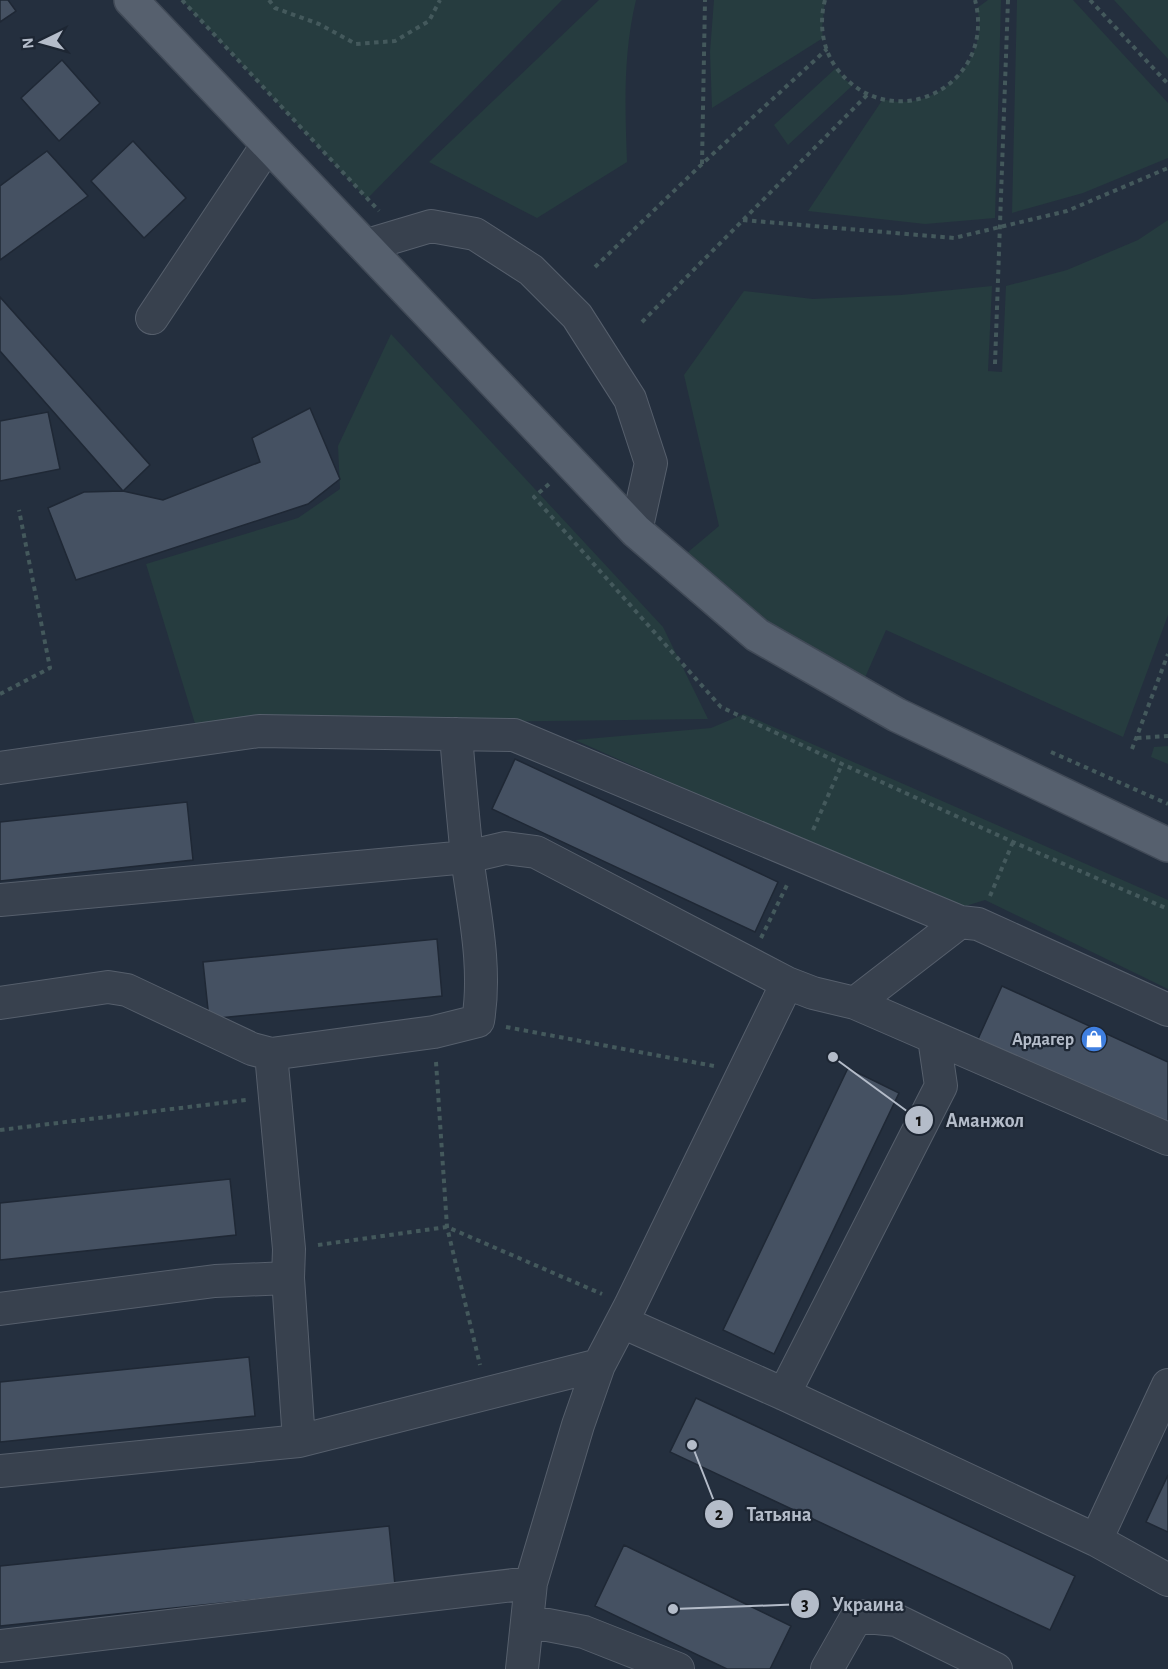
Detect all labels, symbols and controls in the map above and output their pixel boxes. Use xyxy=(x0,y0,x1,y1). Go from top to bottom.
north arrow xyxy=(12,12,72,72)
text: N xyxy=(20,37,37,49)
shop icon: Ардагер xyxy=(1079,1024,1109,1054)
place label: Ардагер xyxy=(1012,1031,1074,1049)
callout: Аманжол xyxy=(904,1101,1036,1139)
text: Аманжол xyxy=(946,1111,1024,1131)
text: 1 xyxy=(916,1112,922,1130)
callout: Татьяна xyxy=(704,1495,823,1533)
text: Татьяна xyxy=(746,1505,812,1525)
text: 2 xyxy=(715,1506,724,1524)
callout: Украина xyxy=(790,1585,916,1623)
text: Украина xyxy=(832,1595,904,1615)
text: 3 xyxy=(801,1596,809,1614)

